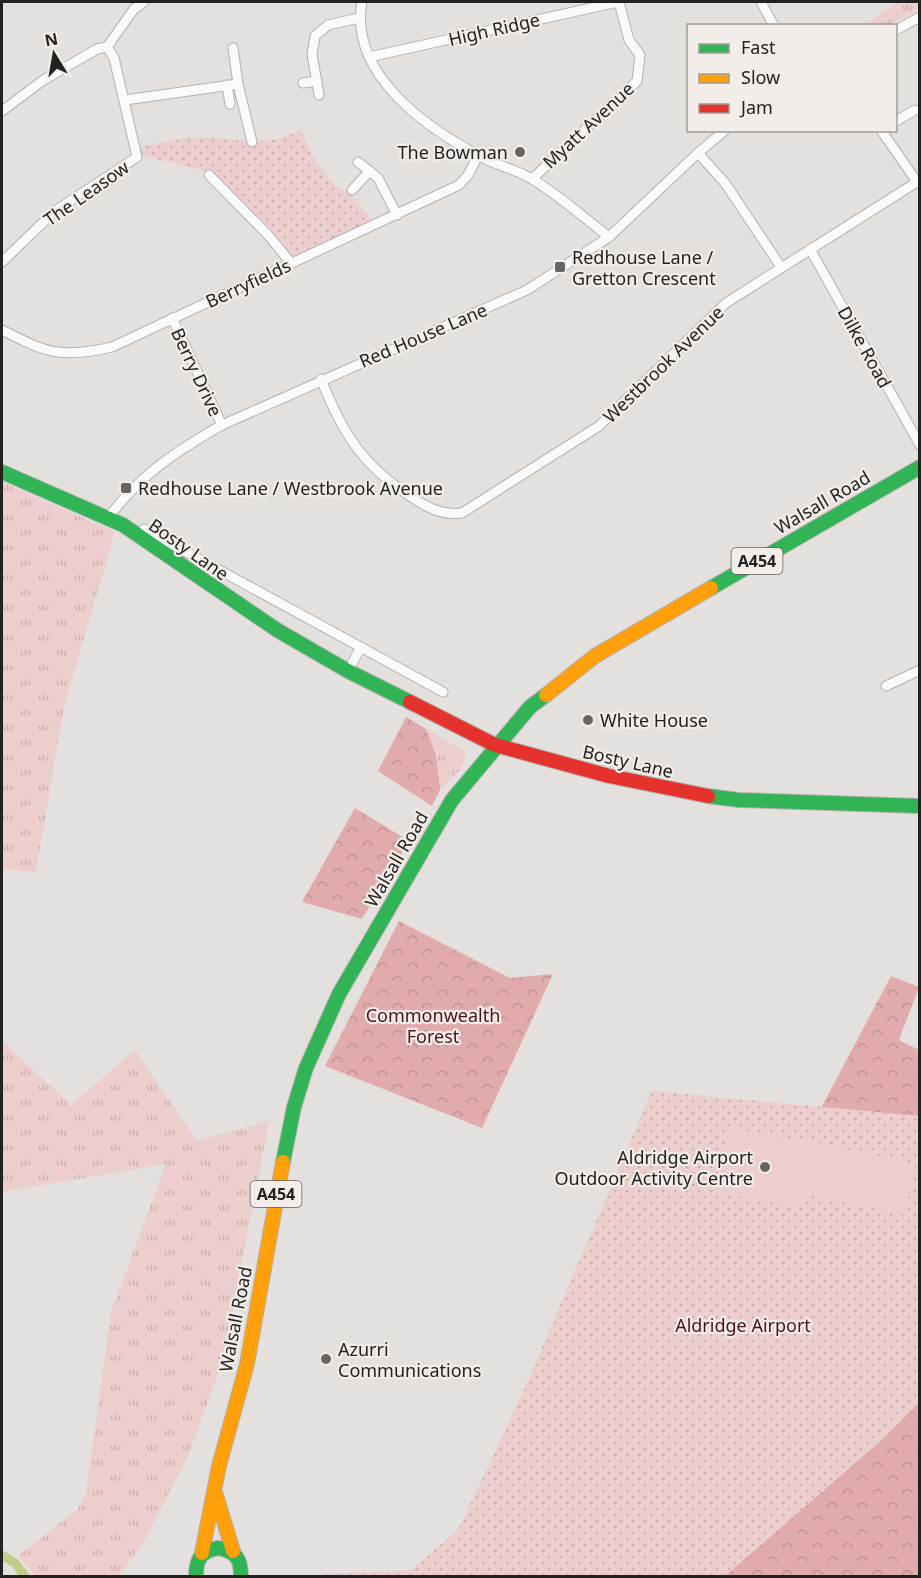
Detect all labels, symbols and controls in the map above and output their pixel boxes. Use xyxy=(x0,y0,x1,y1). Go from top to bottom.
street label: High Ridge xyxy=(446,7,542,51)
north arrow xyxy=(24,24,84,84)
legend xyxy=(687,24,897,132)
text: N xyxy=(43,27,60,51)
text: Fast xyxy=(741,35,776,59)
text: Slow xyxy=(741,65,780,89)
street label: Myatt Avenue xyxy=(537,77,639,173)
text: Jam xyxy=(739,95,773,119)
place label: The Bowman xyxy=(398,140,508,164)
marker: The Bowman xyxy=(513,145,527,159)
street label: The Leasow xyxy=(39,155,133,231)
place label: Redhouse Lane / Gretton Crescent xyxy=(572,245,716,290)
street label: Berryfields xyxy=(202,253,294,313)
marker: Redhouse Lane / Gretton Crescent xyxy=(553,260,567,274)
street label: Red House Lane xyxy=(355,297,491,373)
street label: Westbrook Avenue xyxy=(597,300,729,428)
street label: Dilke Road xyxy=(833,302,897,392)
street label: Berry Drive xyxy=(166,324,228,420)
street label: Walsall Road xyxy=(770,465,874,539)
place label: Redhouse Lane / Westbrook Avenue xyxy=(138,476,443,500)
marker: Redhouse Lane / Westbrook Avenue xyxy=(119,481,133,495)
street label: Bosty Lane xyxy=(144,513,234,585)
road number: A454 xyxy=(732,548,783,574)
place label: White House xyxy=(600,708,708,732)
marker: White House xyxy=(581,713,595,727)
street label: Bosty Lane xyxy=(580,739,676,783)
street label: Walsall Road xyxy=(359,807,433,911)
park label: Commonwealth Forest xyxy=(366,1003,500,1048)
place label: Aldridge Airport Outdoor Activity Centre xyxy=(555,1145,753,1190)
marker: Aldridge Airport Outdoor Activity Centre xyxy=(758,1160,772,1174)
road number: A454 xyxy=(250,1181,302,1207)
street label: Walsall Road xyxy=(213,1264,257,1374)
park label: Aldridge Airport xyxy=(675,1313,811,1337)
place label: Azurri Communications xyxy=(338,1337,481,1382)
marker: Azurri Communications xyxy=(319,1352,333,1366)

